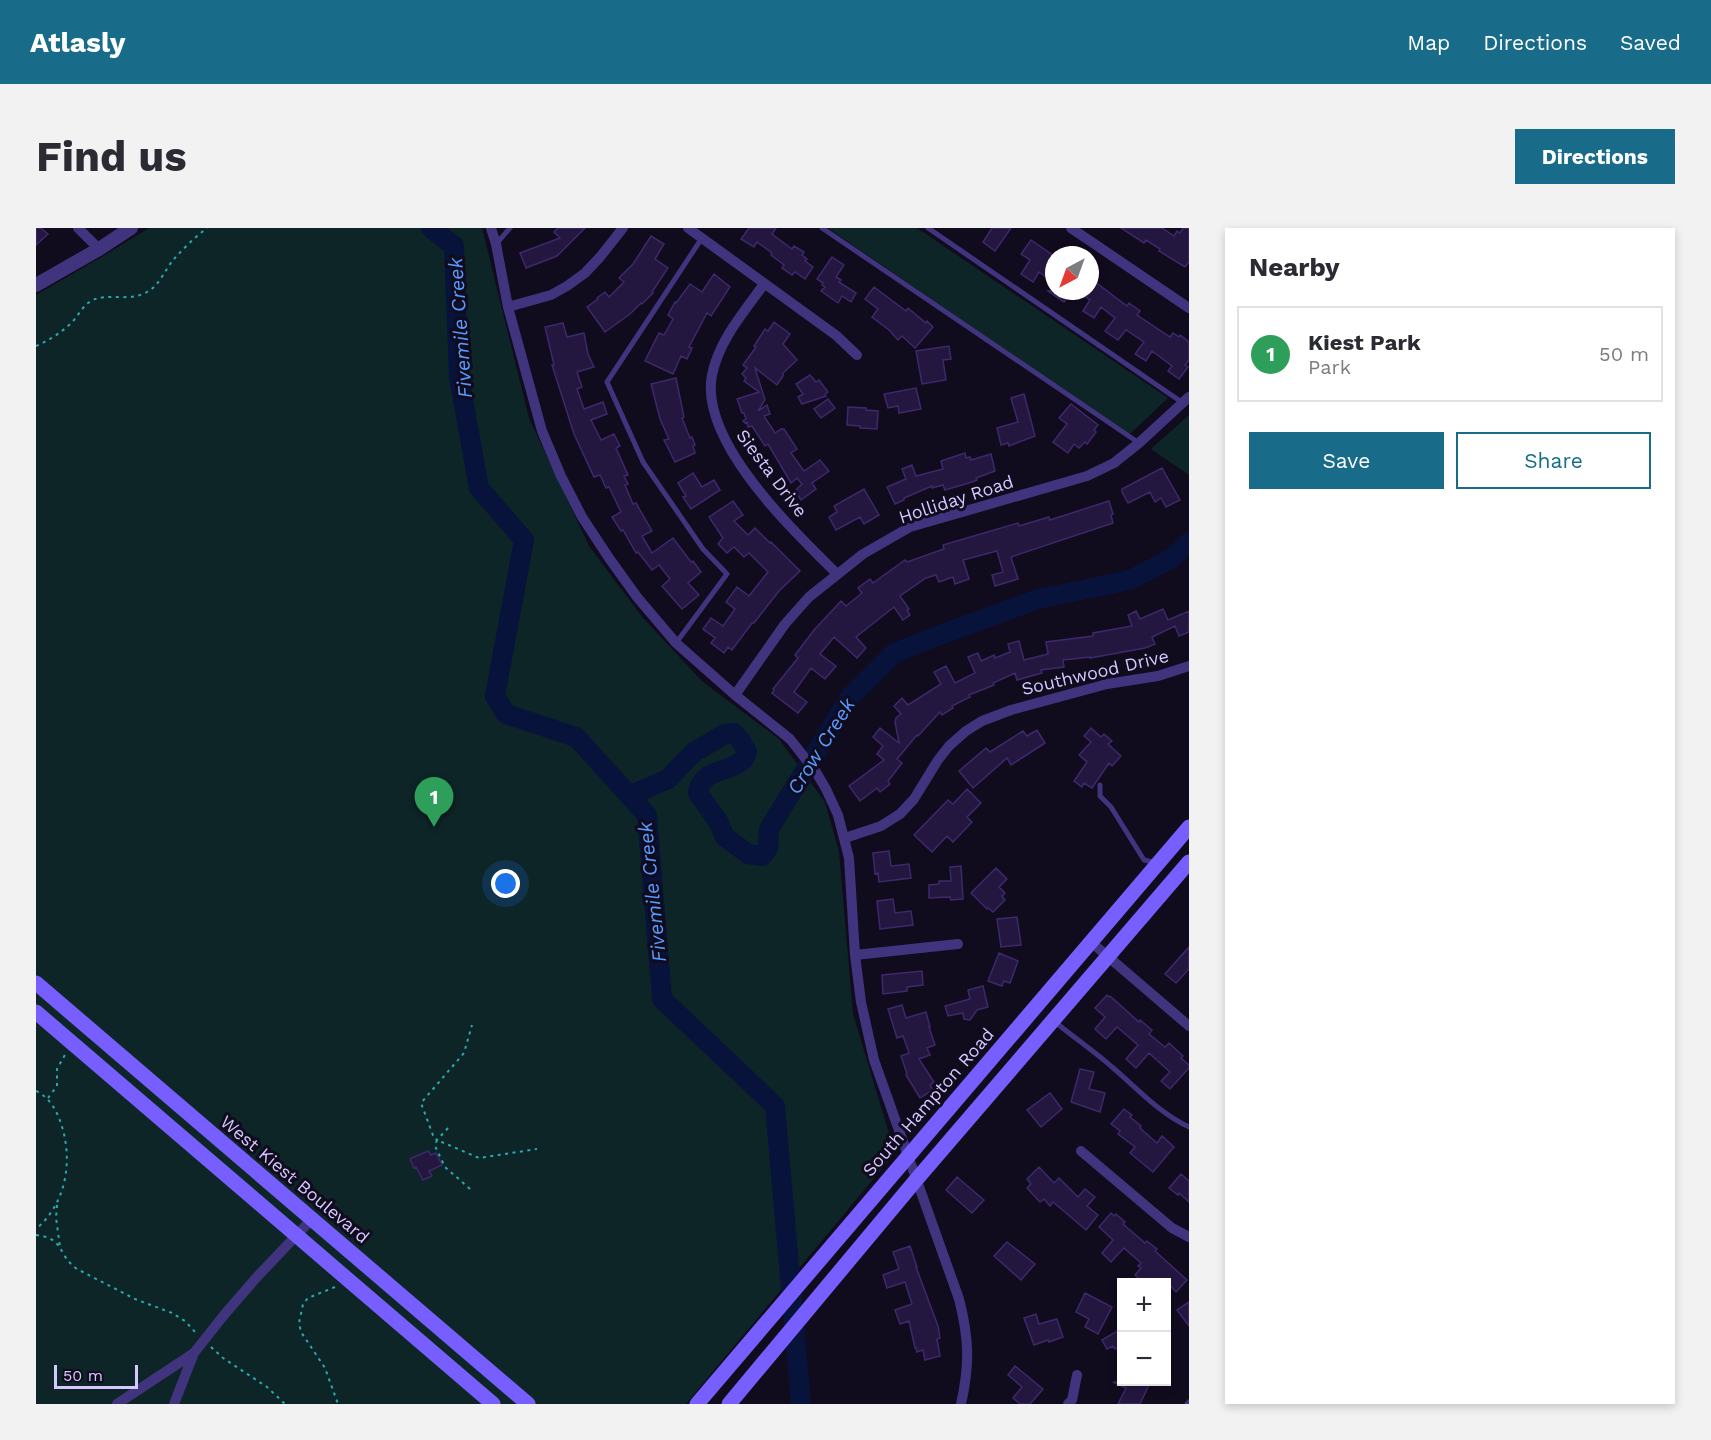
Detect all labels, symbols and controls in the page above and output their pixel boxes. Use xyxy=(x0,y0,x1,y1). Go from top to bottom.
text: Atlasly xyxy=(30,26,125,59)
text: Map xyxy=(1407,30,1450,55)
text: Directions xyxy=(1483,30,1587,55)
text: Saved xyxy=(1620,30,1681,55)
button: Directions xyxy=(1515,129,1675,184)
text: Find us xyxy=(36,132,187,181)
north arrow xyxy=(1045,246,1099,300)
text: Nearby xyxy=(1249,252,1340,282)
water label: Fivemile Creek xyxy=(443,256,477,399)
text: Kiest Park xyxy=(1308,330,1421,355)
text: 1 xyxy=(1266,342,1275,366)
text: 50 m xyxy=(1599,342,1649,366)
text: Park xyxy=(1308,355,1351,379)
street label: Siesta Drive xyxy=(732,425,812,521)
button: Save xyxy=(1249,432,1444,489)
button: Share xyxy=(1456,432,1651,489)
street label: Holliday Road xyxy=(896,471,1016,527)
street label: Southwood Drive xyxy=(1019,645,1171,699)
water label: Crow Creek xyxy=(782,693,861,799)
pin: 1 xyxy=(414,778,454,827)
water label: Fivemile Creek xyxy=(633,820,671,963)
your location xyxy=(491,869,520,898)
street label: South Hampton Road xyxy=(858,1024,998,1180)
street label: West Kiest Boulevard xyxy=(216,1111,374,1247)
map controls xyxy=(1117,1278,1171,1386)
button: + xyxy=(1117,1278,1171,1332)
button: − xyxy=(1117,1332,1171,1386)
scale bar xyxy=(54,1362,138,1390)
text: 50 m xyxy=(63,1366,103,1385)

